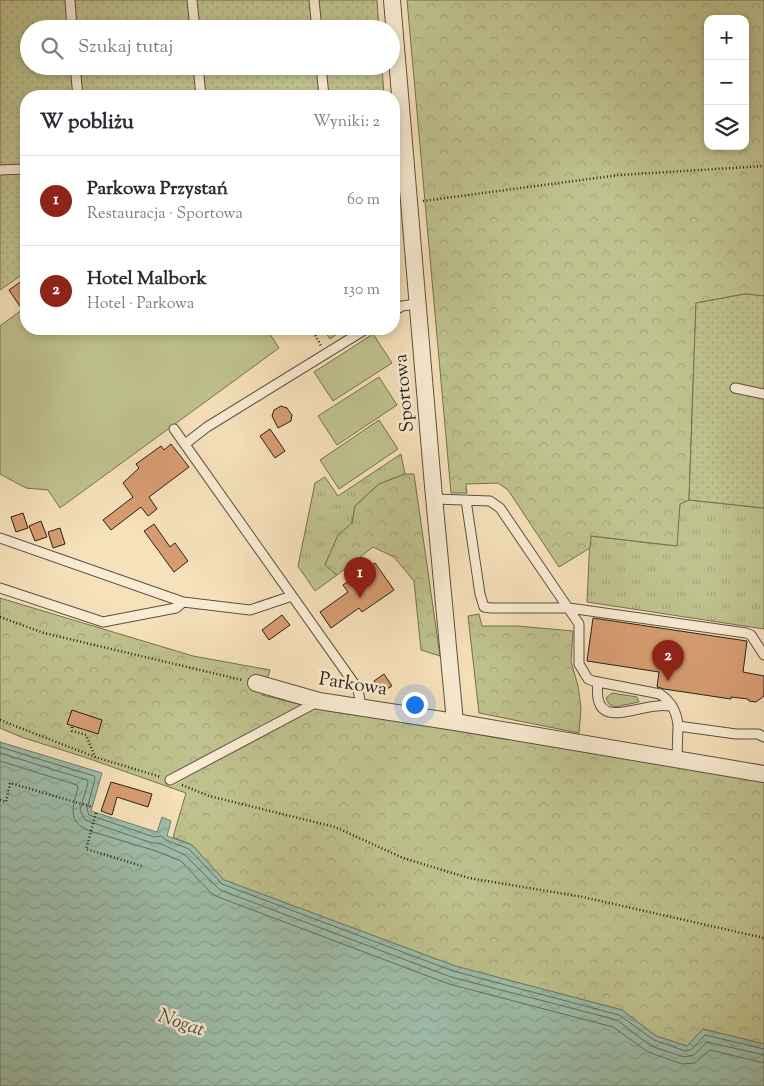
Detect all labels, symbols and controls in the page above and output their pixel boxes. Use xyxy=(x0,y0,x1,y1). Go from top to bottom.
map controls xyxy=(704,15,749,150)
button: + xyxy=(704,15,749,60)
search box xyxy=(20,20,400,75)
icon: search xyxy=(38,34,66,62)
text: Szukaj tutaj xyxy=(78,34,173,61)
button: − xyxy=(704,60,749,105)
button: layers xyxy=(704,105,749,150)
text: W pobliżu xyxy=(40,108,134,138)
text: Wyniki: 2 xyxy=(313,111,380,134)
text: Parkowa Przystań xyxy=(87,176,228,203)
text: 1 xyxy=(53,189,59,212)
text: 60 m xyxy=(347,189,380,212)
text: Restauracja · Sportowa xyxy=(87,203,243,226)
text: Hotel Malbork xyxy=(87,266,207,293)
text: 2 xyxy=(52,279,60,302)
text: 130 m xyxy=(343,279,380,302)
text: Hotel · Parkowa xyxy=(87,293,194,316)
street label: Sportowa xyxy=(388,352,422,433)
pin: 1 xyxy=(344,557,376,598)
pin: 2 xyxy=(652,640,684,681)
street label: Parkowa xyxy=(317,666,389,704)
your location xyxy=(402,692,428,718)
water label: Nogat xyxy=(154,1002,208,1046)

